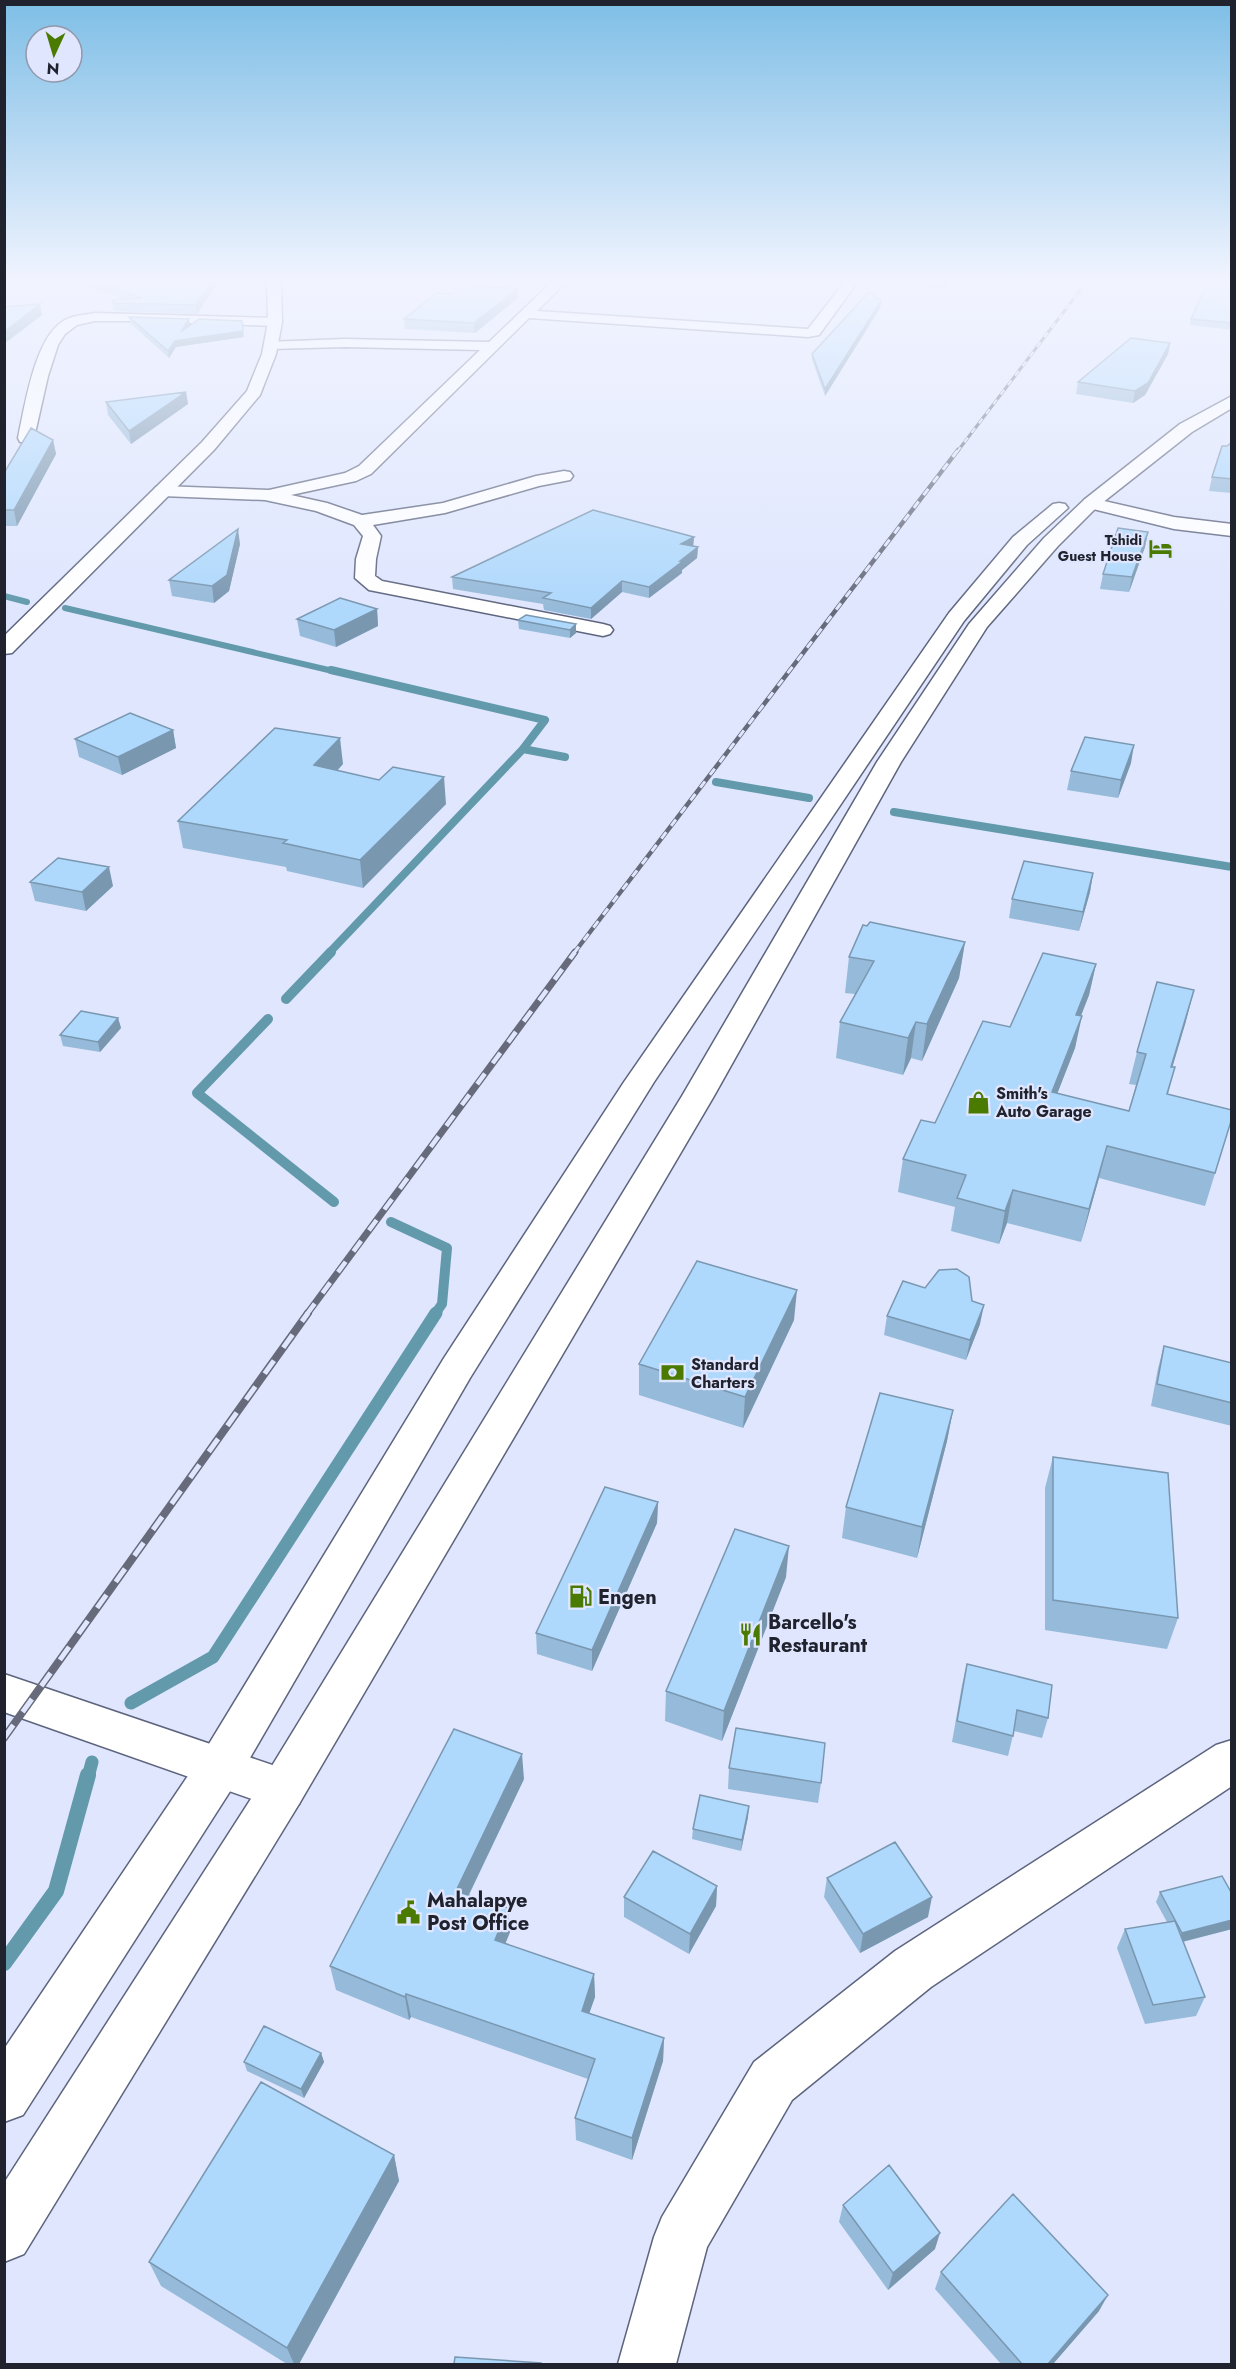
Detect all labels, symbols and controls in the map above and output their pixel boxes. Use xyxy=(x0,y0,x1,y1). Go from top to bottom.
north arrow xyxy=(24,24,84,84)
text: N xyxy=(46,57,60,80)
place label: Tshidi Guest House xyxy=(1058,530,1142,566)
hotel icon: Tshidi Guest House xyxy=(1147,535,1173,561)
place label: Smith's Auto Garage xyxy=(995,1082,1092,1123)
shop icon: Smith's Auto Garage xyxy=(965,1089,991,1115)
place label: Standard Charters xyxy=(691,1353,759,1394)
bank icon: Standard Charters xyxy=(660,1360,686,1386)
place label: Engen xyxy=(598,1583,657,1612)
fuel station icon: Engen xyxy=(567,1584,593,1610)
place label: Barcello's Restaurant xyxy=(768,1608,868,1660)
restaurant icon: Barcello's Restaurant xyxy=(737,1621,763,1647)
place label: Mahalapye Post Office xyxy=(427,1886,529,1938)
public building icon: Mahalapye Post Office xyxy=(396,1899,422,1925)

